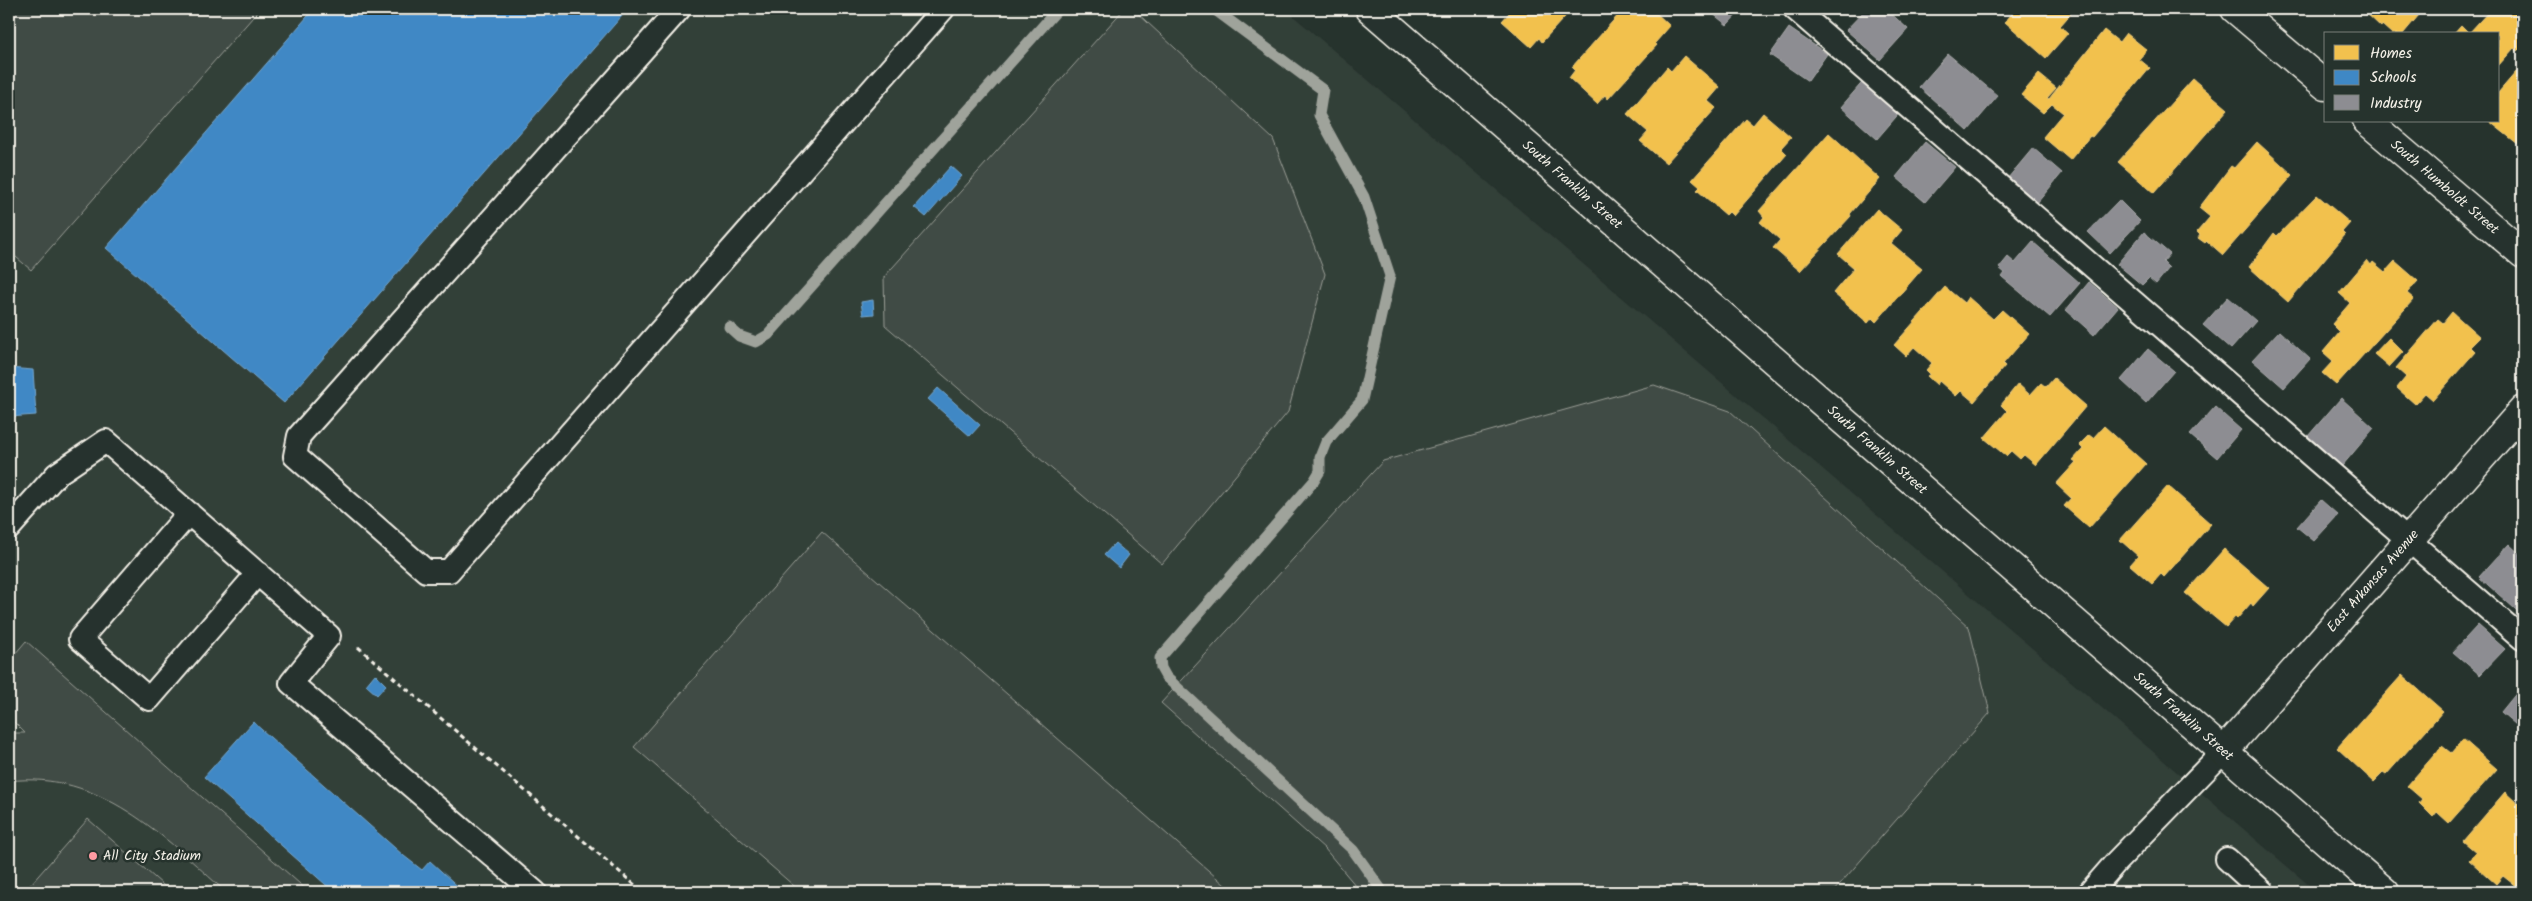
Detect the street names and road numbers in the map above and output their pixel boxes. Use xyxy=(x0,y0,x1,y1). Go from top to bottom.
street label: South Humboldt Street xyxy=(2385,134,2504,240)
street label: South Franklin Street xyxy=(1517,135,1628,235)
street label: South Franklin Street xyxy=(1822,400,1933,500)
street label: East Arkansas Avenue xyxy=(2322,524,2425,638)
street label: South Franklin Street xyxy=(2128,667,2239,767)

